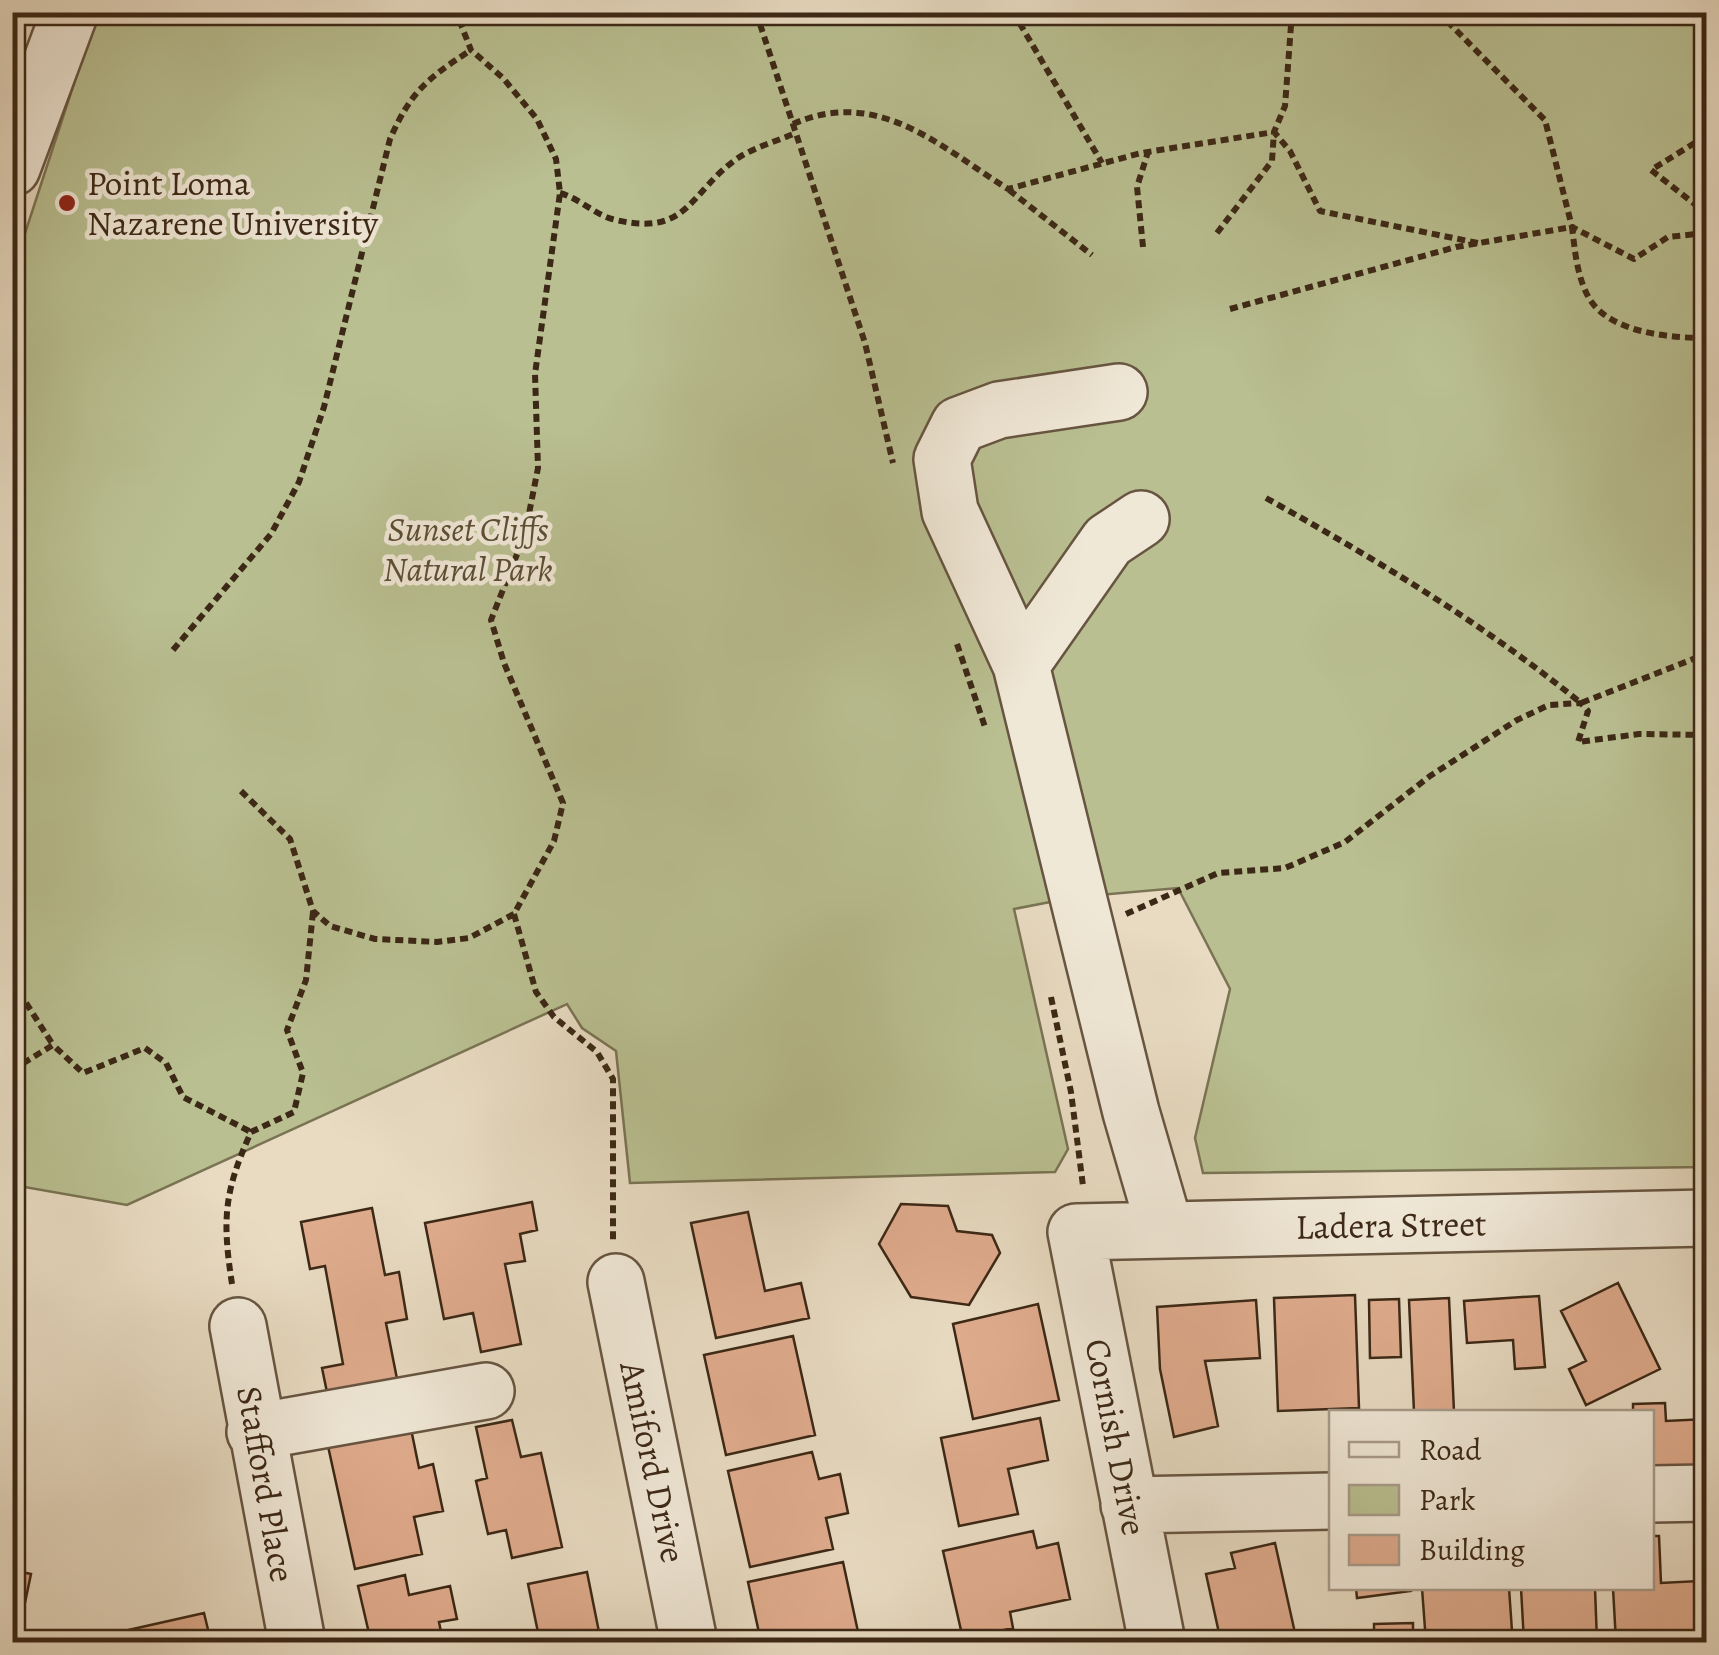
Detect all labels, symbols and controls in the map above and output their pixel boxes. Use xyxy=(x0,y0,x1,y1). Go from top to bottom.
place label: Point Loma Nazarene University xyxy=(87,159,378,247)
marker: Point Loma Nazarene University xyxy=(56,192,78,214)
park label: Sunset Cliffs Natural Park xyxy=(383,505,553,593)
street label: Ladera Street xyxy=(1295,1199,1487,1251)
street label: Cornish Drive xyxy=(1073,1335,1159,1539)
street label: Amiford Drive xyxy=(608,1356,698,1567)
street label: Stafford Place xyxy=(225,1382,307,1586)
legend xyxy=(1329,1410,1654,1590)
text: Road xyxy=(1419,1430,1482,1470)
text: Park xyxy=(1419,1480,1475,1520)
text: Building xyxy=(1419,1530,1525,1570)

